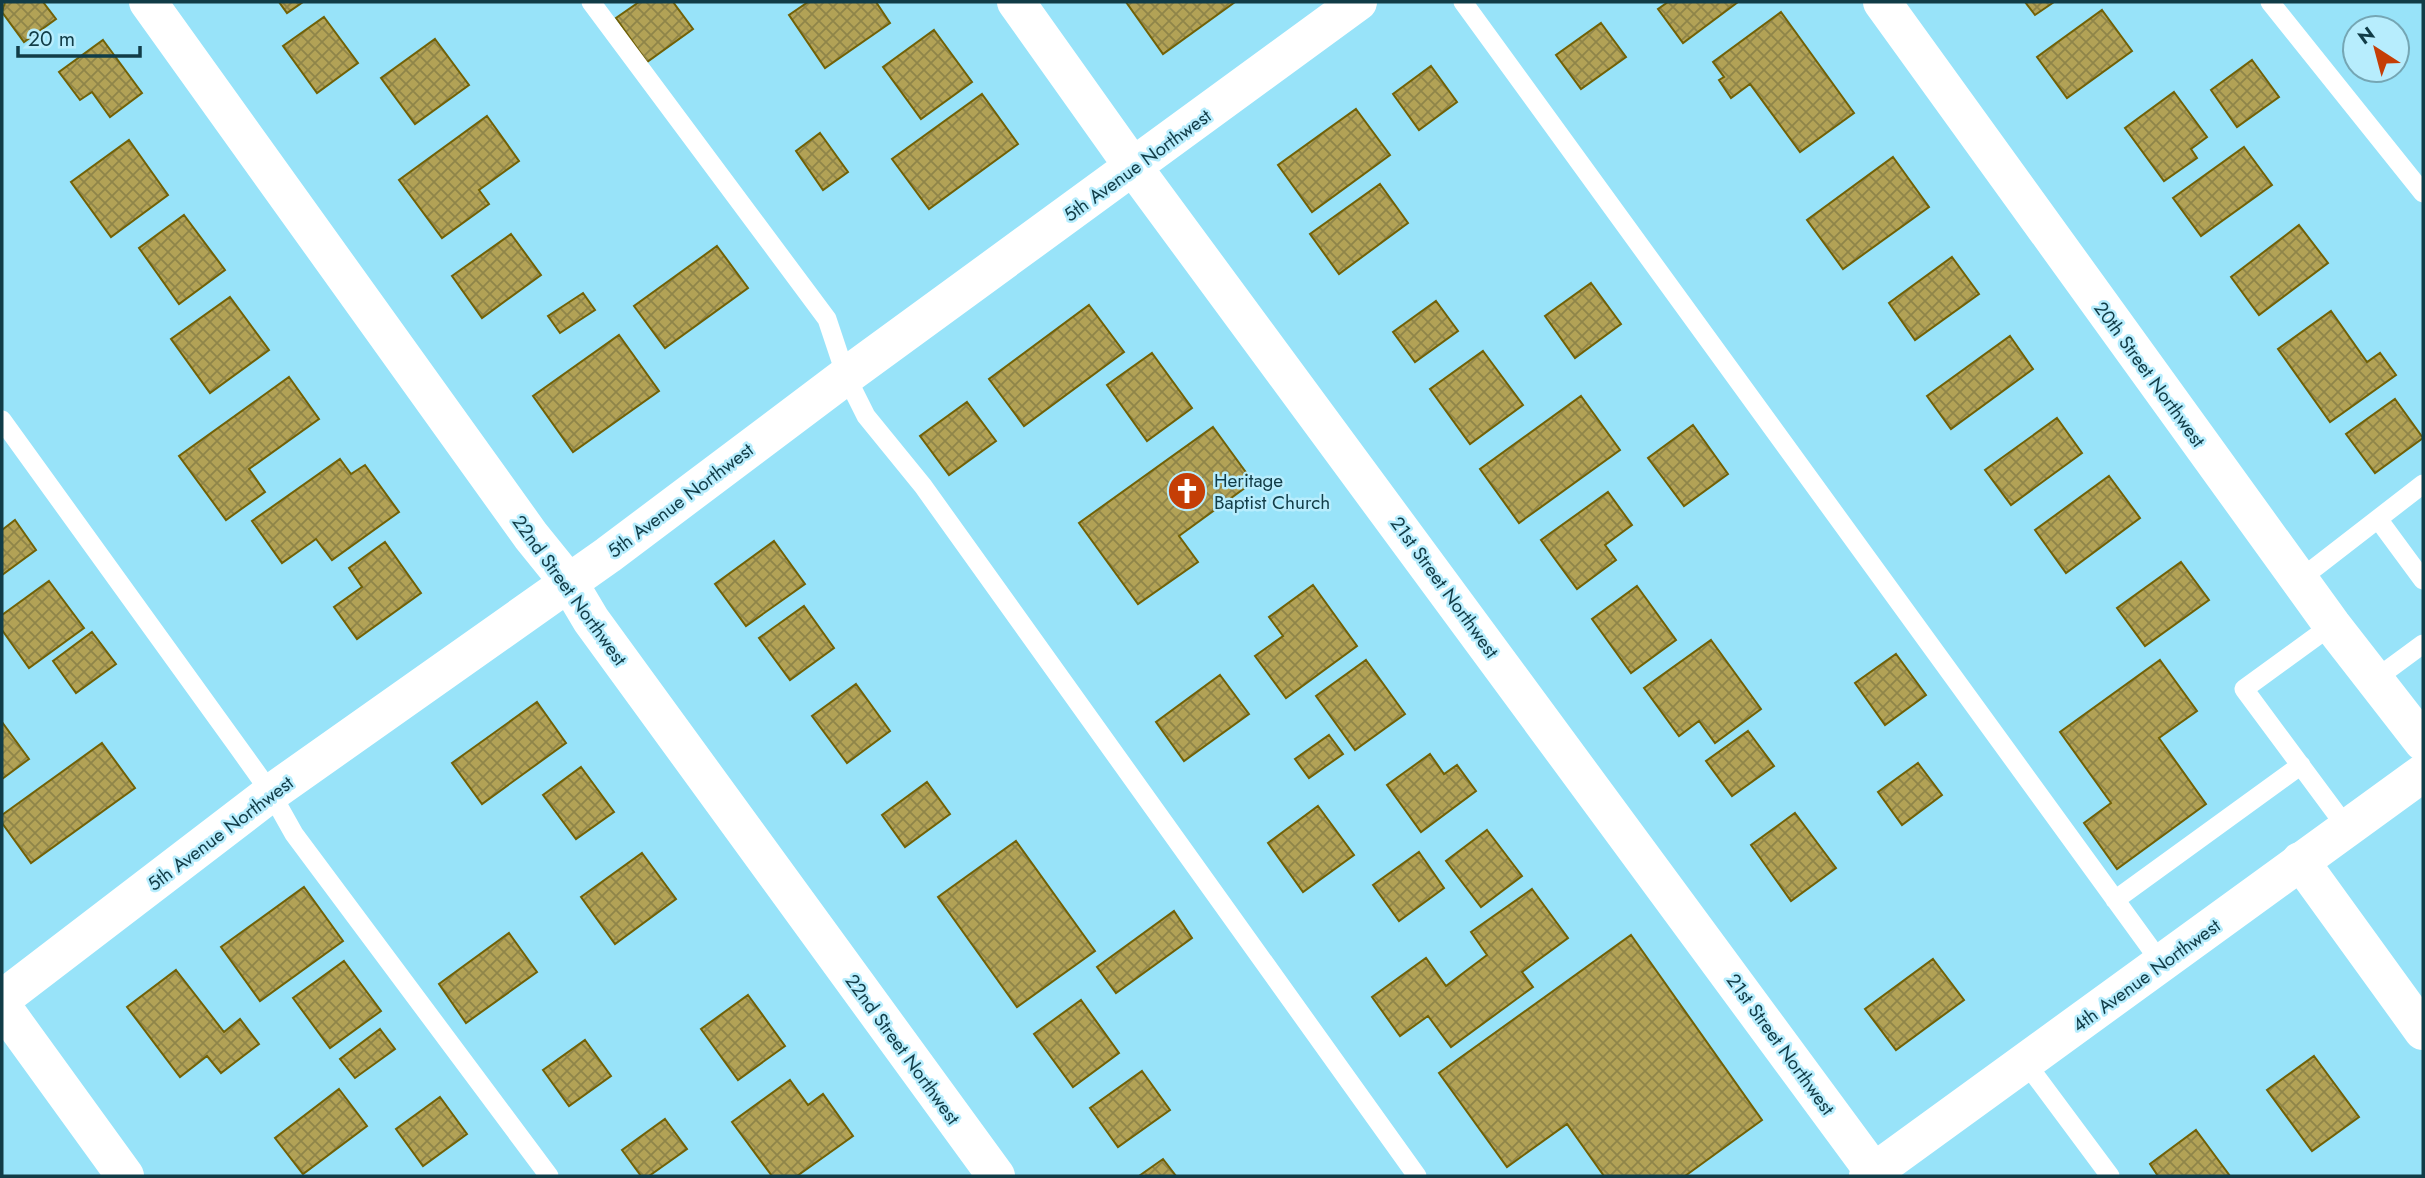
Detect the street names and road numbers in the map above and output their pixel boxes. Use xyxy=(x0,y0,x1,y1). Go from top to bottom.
street label: 5th Avenue Northwest xyxy=(1058,102,1217,228)
street label: 20th Street Northwest xyxy=(2087,296,2212,453)
street label: 5th Avenue Northwest xyxy=(602,436,759,564)
street label: 22nd Street Northwest xyxy=(506,510,634,671)
street label: 21st Street Northwest xyxy=(1384,511,1505,664)
street label: 5th Avenue Northwest xyxy=(142,769,299,897)
street label: 4th Avenue Northwest xyxy=(2067,912,2226,1038)
street label: 21st Street Northwest xyxy=(1720,968,1841,1121)
street label: 22nd Street Northwest xyxy=(839,969,967,1130)

